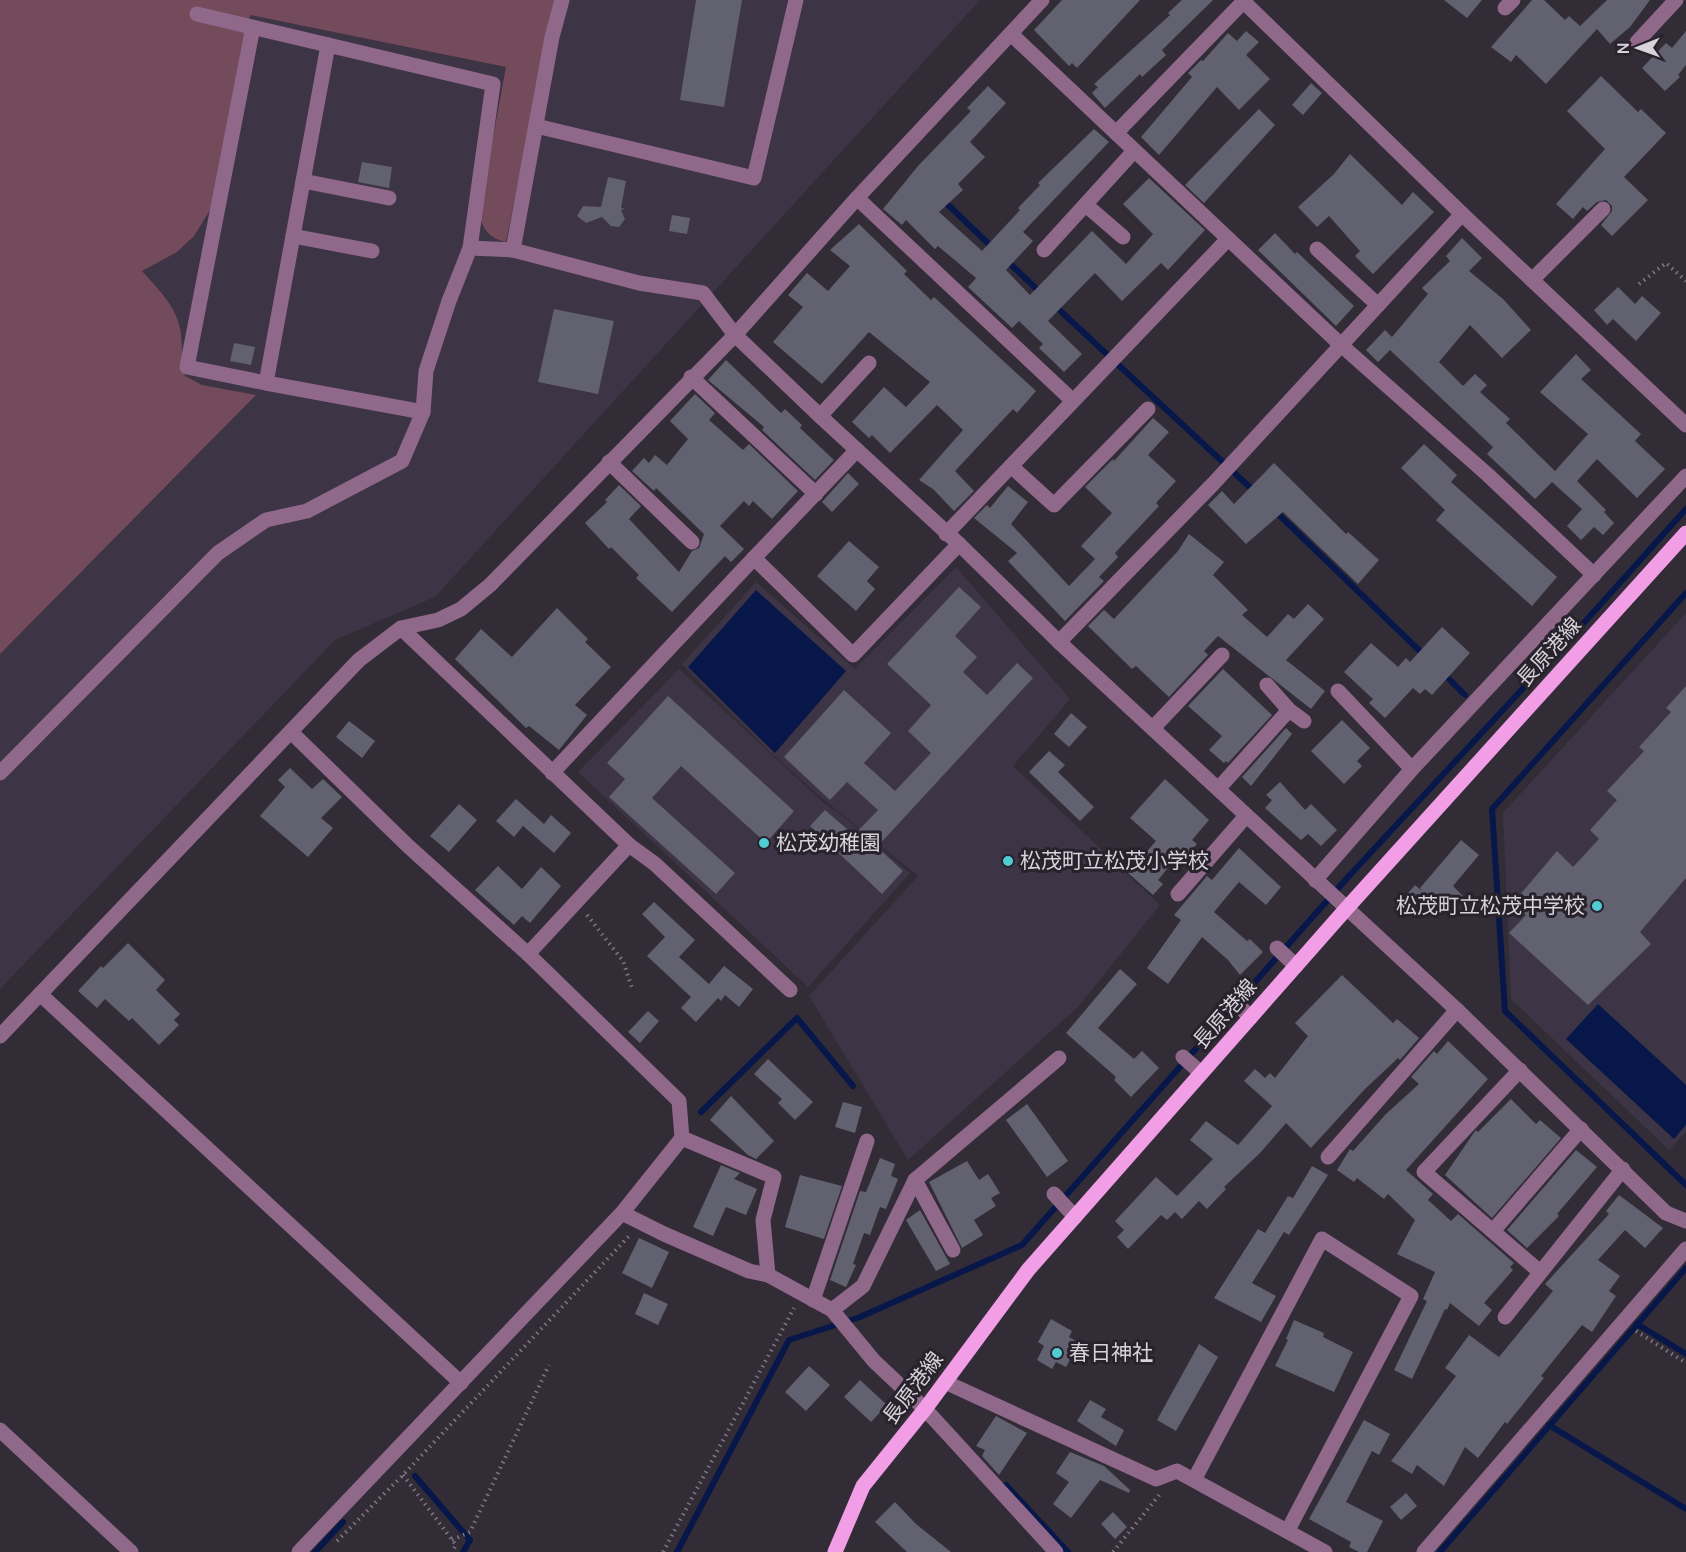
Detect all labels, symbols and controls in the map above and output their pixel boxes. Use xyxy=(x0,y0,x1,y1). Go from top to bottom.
north arrow xyxy=(1608,18,1668,78)
text: N xyxy=(1612,42,1634,54)
street label: 長原港線 xyxy=(1510,611,1587,692)
place label: 松茂幼稚園 xyxy=(776,828,881,856)
marker: 松茂幼稚園 xyxy=(757,836,771,850)
place label: 松茂町立松茂小学校 xyxy=(1020,846,1209,874)
marker: 松茂町立松茂小学校 xyxy=(1001,854,1015,868)
place label: 松茂町立松茂中学校 xyxy=(1396,891,1585,919)
marker: 松茂町立松茂中学校 xyxy=(1590,899,1604,913)
street label: 長原港線 xyxy=(1186,972,1262,1054)
place label: 春日神社 xyxy=(1069,1338,1153,1366)
street label: 長原港線 xyxy=(876,1345,949,1429)
marker: 春日神社 xyxy=(1050,1346,1064,1360)

